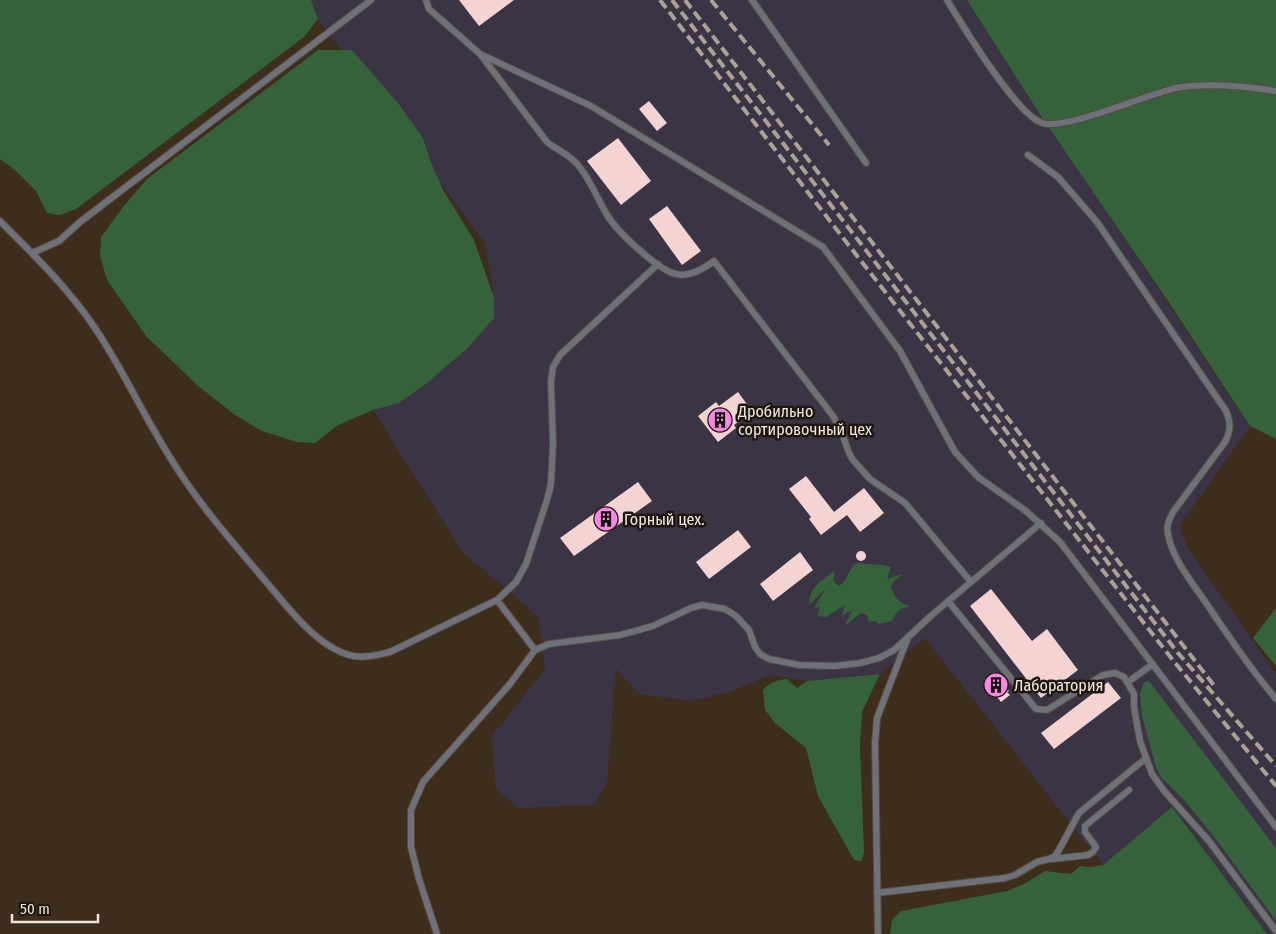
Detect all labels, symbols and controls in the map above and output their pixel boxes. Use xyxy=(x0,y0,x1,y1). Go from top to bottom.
place label: Дробильно сортировочный цех xyxy=(737,402,872,439)
building icon: Дробильно сортировочный цех xyxy=(707,407,733,433)
building icon: Горный цех. xyxy=(593,506,619,532)
place label: Горный цех. xyxy=(624,510,705,529)
building icon: Лаборатория xyxy=(983,672,1009,698)
place label: Лаборатория xyxy=(1014,676,1103,695)
scale bar xyxy=(12,892,99,924)
text: 50 m xyxy=(20,900,50,918)

